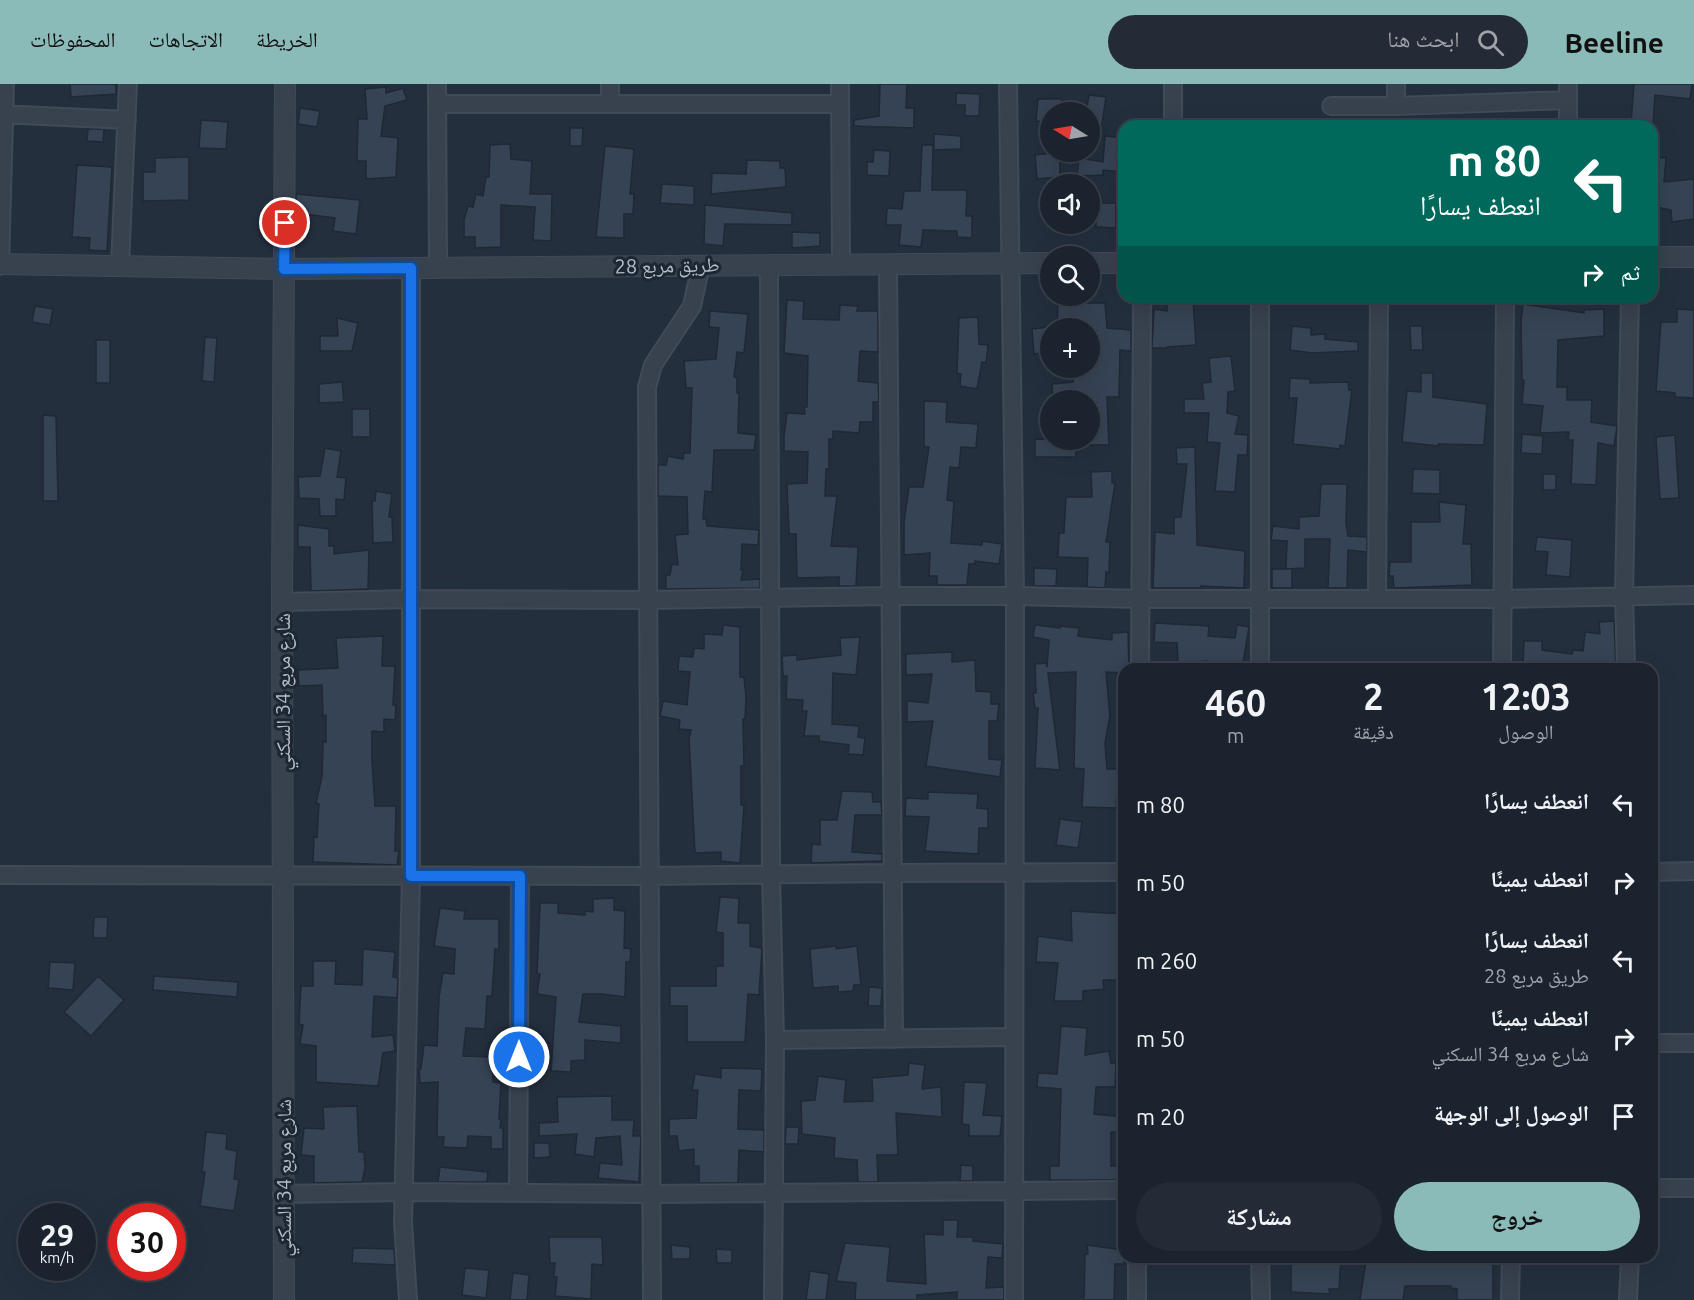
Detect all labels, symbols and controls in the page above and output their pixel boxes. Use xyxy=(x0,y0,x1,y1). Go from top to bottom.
search box xyxy=(1108,15,1528,69)
text: ابحث هنا xyxy=(1387,26,1459,51)
icon: search xyxy=(1474,26,1507,59)
text: المحفوظات xyxy=(30,27,115,51)
text: الاتجاهات xyxy=(148,27,223,51)
text: الخريطة xyxy=(256,27,318,51)
text: Beeline xyxy=(1564,27,1664,58)
north arrow xyxy=(1040,102,1100,162)
map controls xyxy=(1040,102,1100,450)
text: 80 m xyxy=(1447,137,1541,184)
icon: left xyxy=(1562,144,1640,222)
button: sound xyxy=(1040,174,1100,234)
text: انعطف يسارًا xyxy=(1420,190,1541,220)
pin xyxy=(259,197,310,248)
icon: arrive xyxy=(268,206,301,239)
button: search xyxy=(1040,246,1100,306)
street label: طريق مربع 28 xyxy=(614,253,720,279)
icon: right xyxy=(1576,258,1609,291)
text: ثم xyxy=(1621,259,1640,284)
button: + xyxy=(1040,318,1100,378)
button: − xyxy=(1040,390,1100,450)
street label: شارع مربع 34 السكني xyxy=(271,613,299,771)
text: 2 xyxy=(1363,676,1384,717)
text: 12:03 xyxy=(1481,676,1571,717)
text: 460 xyxy=(1205,682,1266,723)
text: دقيقة xyxy=(1353,720,1394,743)
text: الوصول xyxy=(1498,720,1554,743)
text: m xyxy=(1227,724,1244,747)
text: انعطف يسارًا xyxy=(1484,788,1589,813)
icon: left xyxy=(1607,788,1640,821)
text: 80 m xyxy=(1136,792,1185,817)
text: انعطف يمينًا xyxy=(1490,866,1589,891)
icon: right xyxy=(1607,866,1640,899)
text: 50 m xyxy=(1136,870,1185,895)
text: انعطف يسارًا xyxy=(1484,927,1589,952)
icon: left xyxy=(1607,944,1640,977)
text: 260 m xyxy=(1136,948,1197,973)
text: طريق مربع 28 xyxy=(1484,964,1589,987)
text: انعطف يمينًا xyxy=(1490,1005,1589,1030)
icon: right xyxy=(1607,1022,1640,1055)
position arrow xyxy=(487,1025,551,1089)
text: 50 m xyxy=(1136,1026,1185,1051)
text: شارع مربع 34 السكني xyxy=(1431,1042,1589,1065)
street label: شارع مربع 34 السكني xyxy=(272,1099,300,1257)
text: الوصول إلى الوجهة xyxy=(1434,1100,1589,1125)
icon: arrive xyxy=(1607,1100,1640,1133)
text: 20 m xyxy=(1136,1104,1185,1129)
button: مشاركة xyxy=(1136,1182,1382,1251)
button: خروج xyxy=(1394,1182,1640,1251)
speed limit sign: 30 xyxy=(108,1203,186,1281)
text: 29 xyxy=(40,1218,74,1252)
text: km/h xyxy=(40,1249,74,1266)

